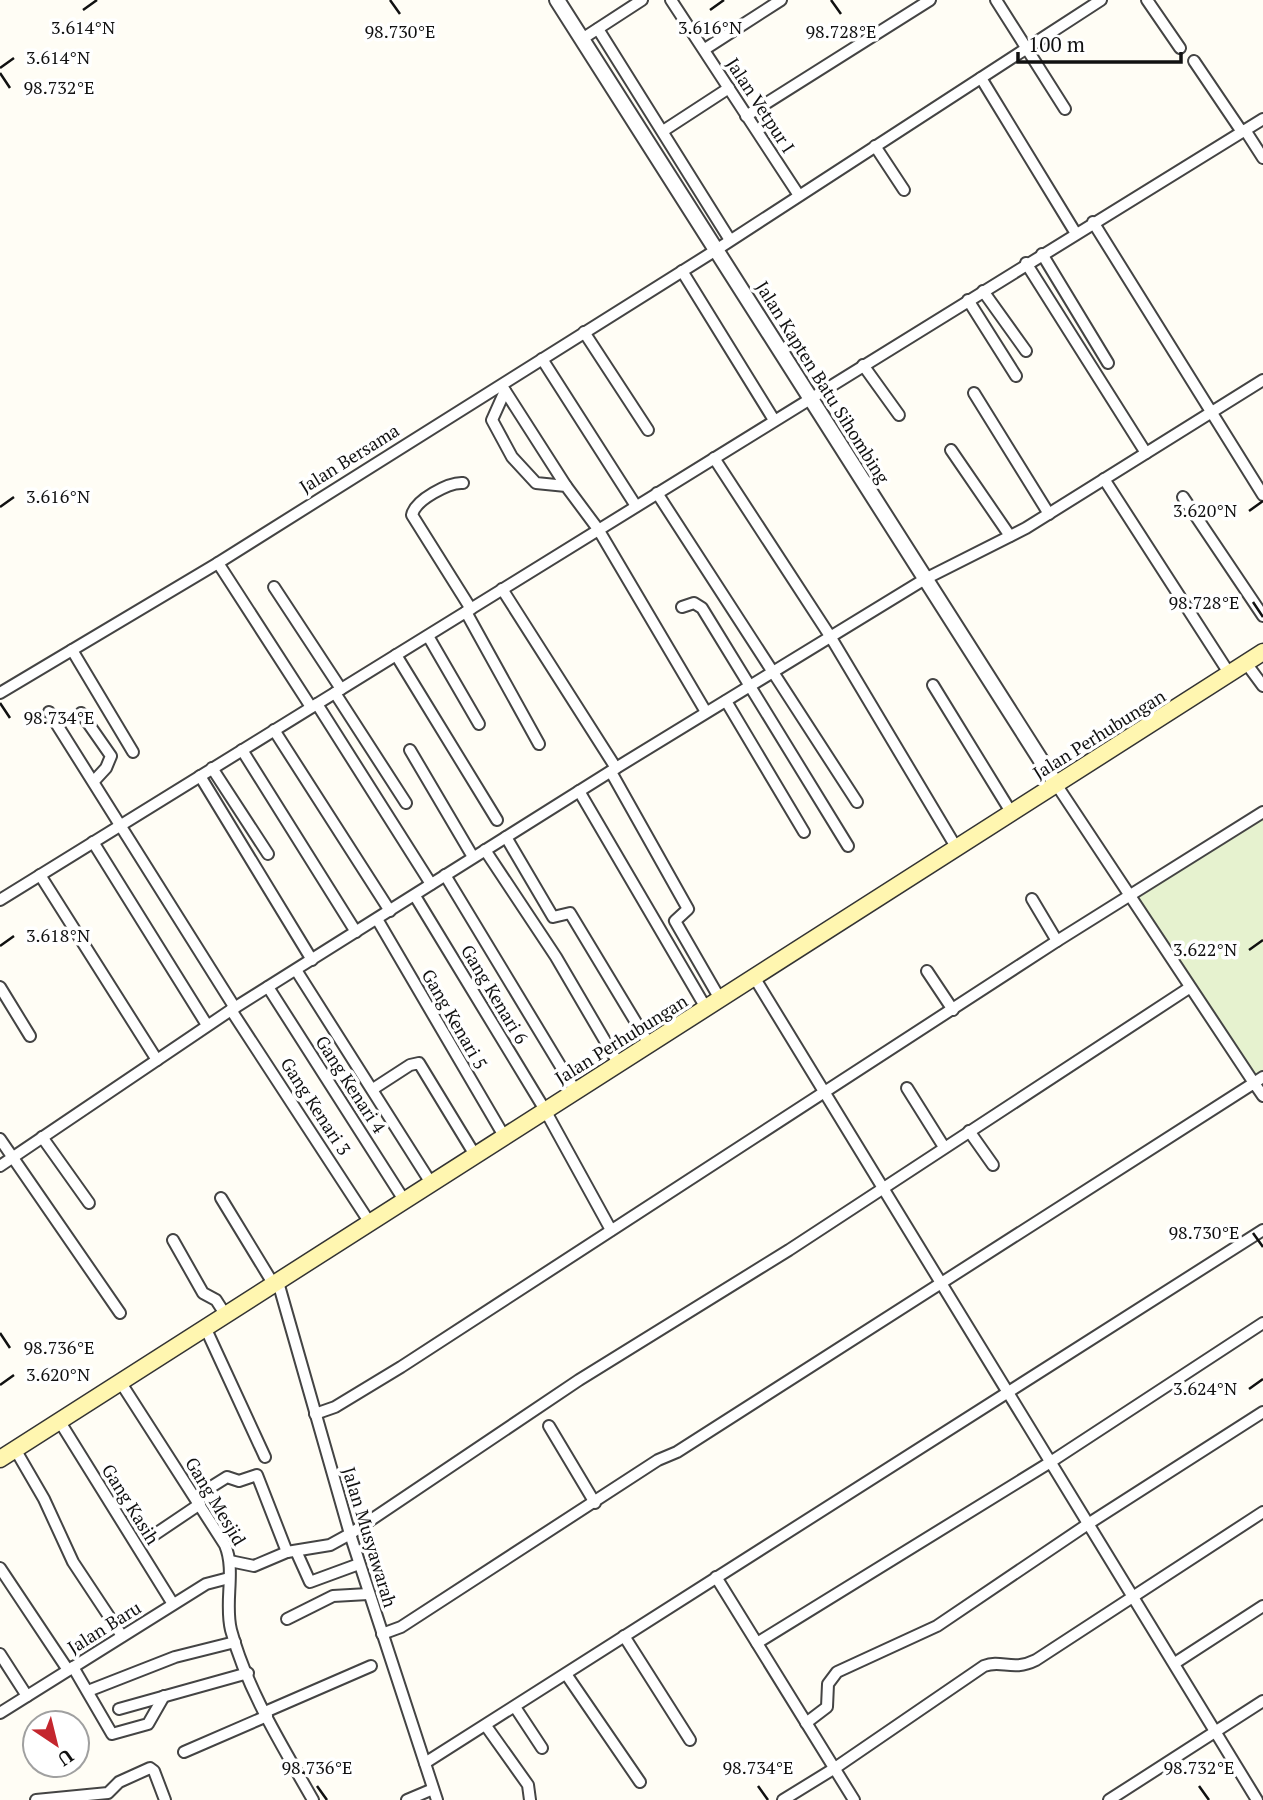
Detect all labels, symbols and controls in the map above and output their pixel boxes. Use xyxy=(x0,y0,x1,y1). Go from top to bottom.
text: 3.614°N xyxy=(51,15,115,39)
text: 3.616°N xyxy=(678,15,742,39)
text: 98.730°E xyxy=(364,19,436,43)
text: 98.728°E xyxy=(805,19,877,43)
scale bar xyxy=(1018,21,1181,65)
text: 100 m xyxy=(1028,30,1085,58)
text: 3.614°N xyxy=(26,45,90,69)
street label: Jalan Vetpur I xyxy=(721,53,801,157)
text: 98.732°E xyxy=(23,75,95,99)
street label: Jalan Kapten Batu Sihombing xyxy=(751,276,896,488)
street label: Jalan Bersama xyxy=(295,418,403,498)
text: 3.616°N xyxy=(26,484,90,508)
text: 3.620°N xyxy=(1173,498,1237,522)
text: 98.728°E xyxy=(1168,590,1240,614)
street label: Jalan Perhubungan xyxy=(1028,683,1170,784)
text: 98.734°E xyxy=(23,705,95,729)
text: 3.618°N xyxy=(26,923,90,947)
text: 3.622°N xyxy=(1173,937,1237,961)
street label: Gang Kenari 6 xyxy=(456,940,534,1048)
street label: Gang Kenari 5 xyxy=(417,965,493,1073)
street label: Jalan Perhubungan xyxy=(550,988,692,1089)
street label: Gang Kenari 4 xyxy=(310,1031,392,1138)
street label: Gang Kenari 3 xyxy=(275,1053,357,1159)
text: 98.730°E xyxy=(1168,1220,1240,1244)
text: 98.736°E xyxy=(23,1335,95,1359)
text: 3.620°N xyxy=(26,1362,90,1386)
text: 3.624°N xyxy=(1173,1376,1237,1400)
street label: Gang Mesjid xyxy=(180,1452,252,1550)
street label: Gang Kasih xyxy=(97,1459,165,1549)
street label: Jalan Musyawarah xyxy=(337,1464,403,1610)
street label: Jalan Baru xyxy=(63,1595,145,1659)
north arrow xyxy=(21,1709,91,1779)
text: U xyxy=(53,1744,79,1773)
text: 98.736°E xyxy=(281,1755,353,1779)
text: 98.734°E xyxy=(722,1755,794,1779)
text: 98.732°E xyxy=(1163,1755,1235,1779)

